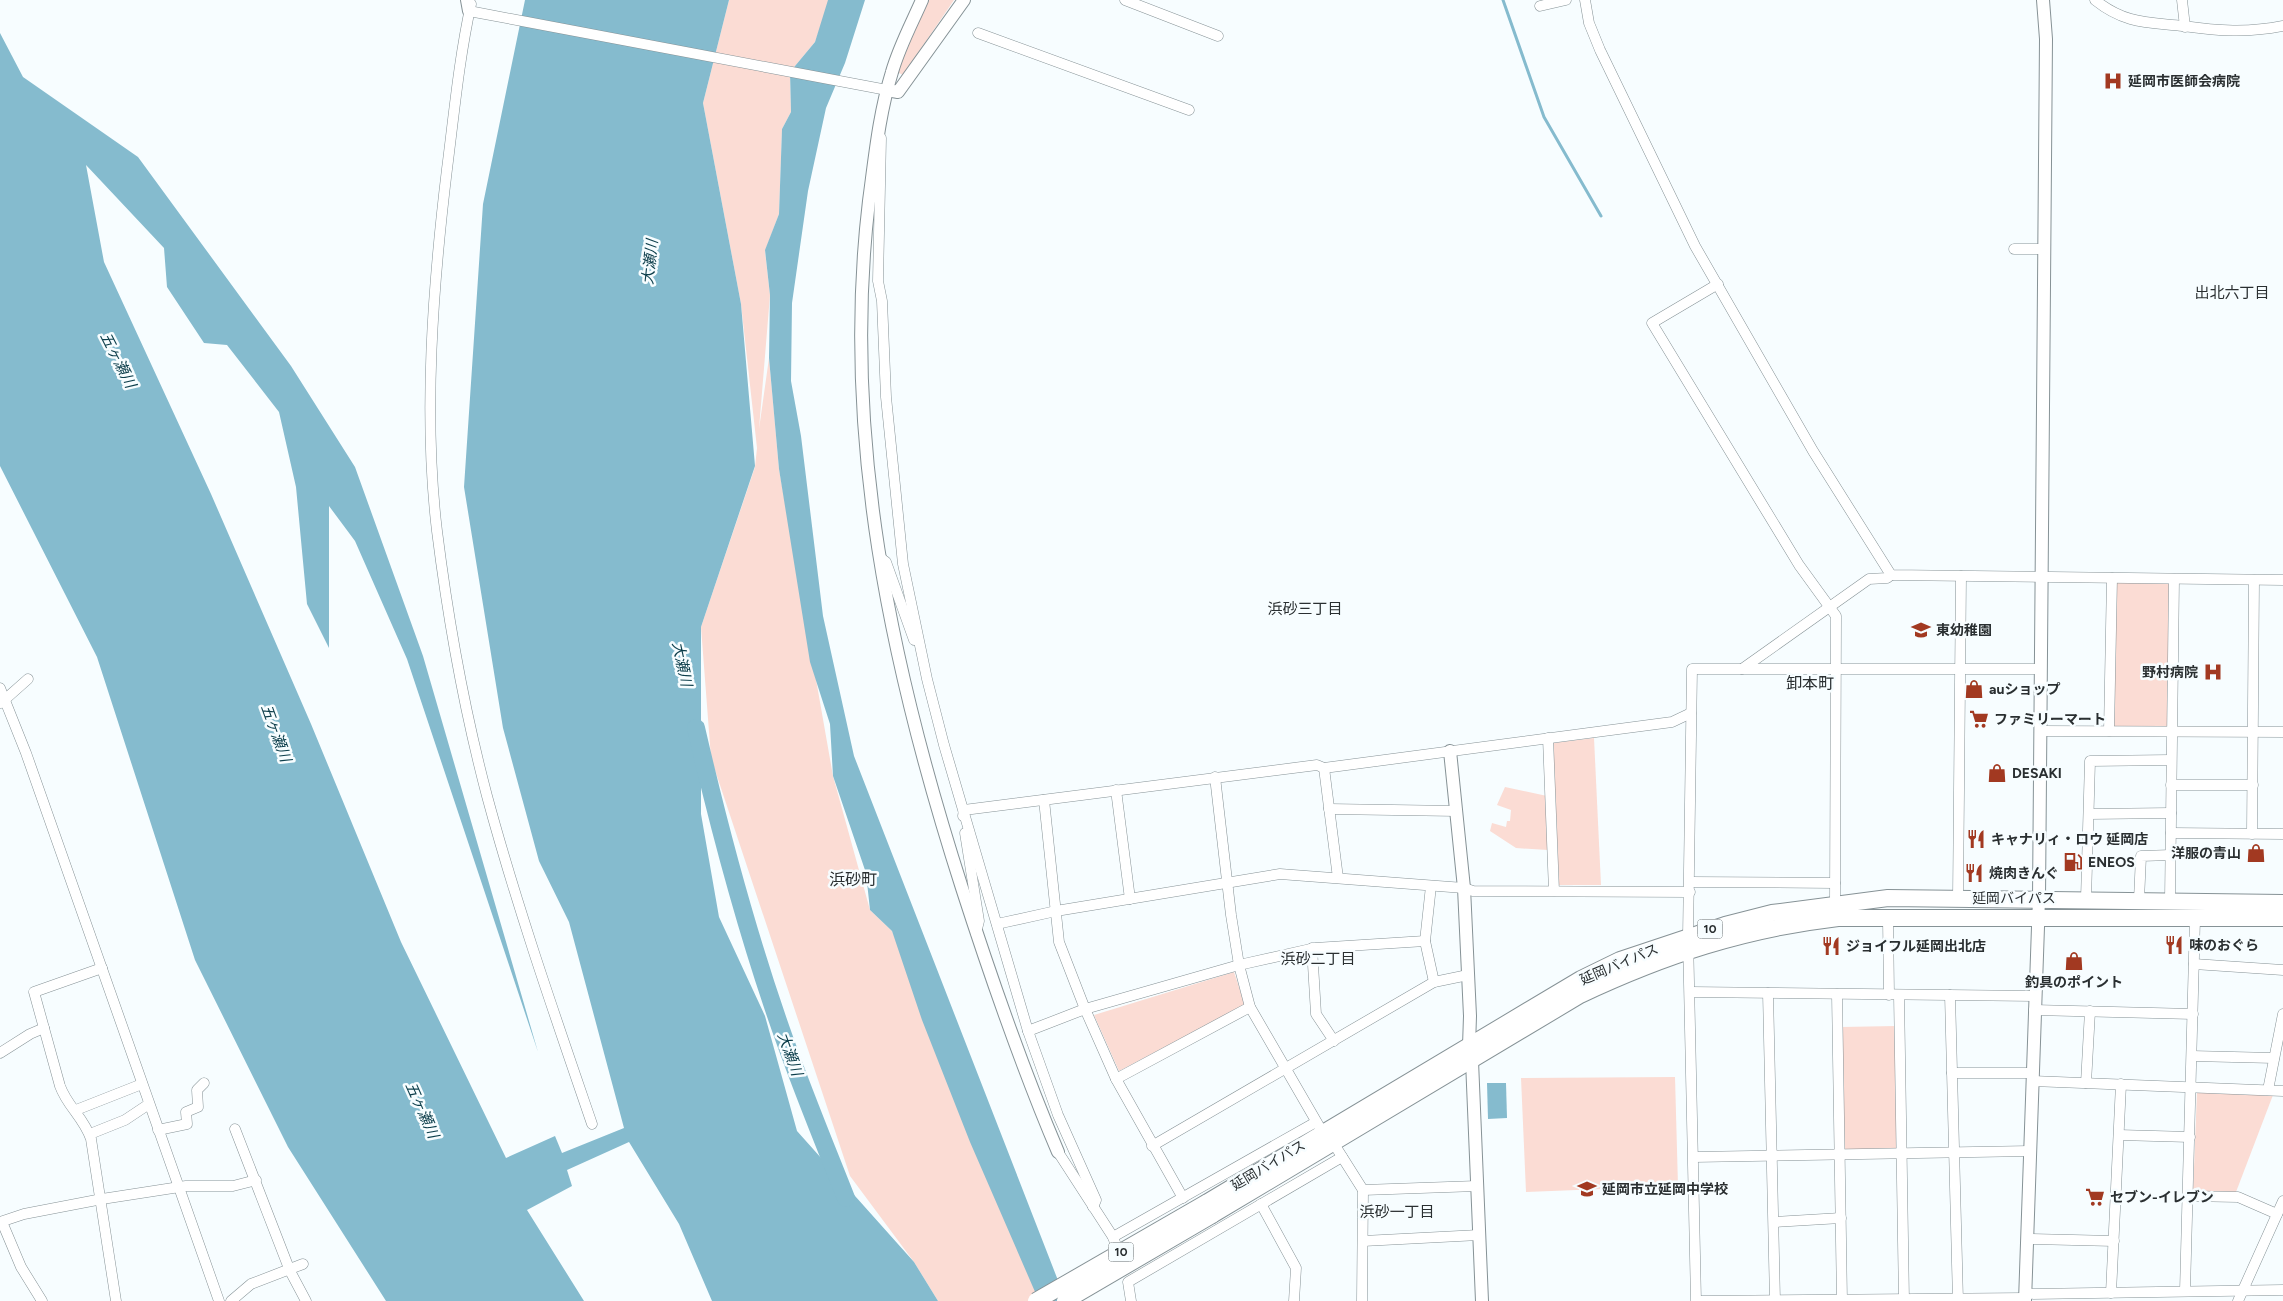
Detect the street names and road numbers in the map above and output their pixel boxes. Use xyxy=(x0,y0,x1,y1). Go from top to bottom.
street label: 延岡バイパス xyxy=(1972,890,2056,907)
road number: 10 xyxy=(1698,920,1722,939)
street label: 延岡バイパス xyxy=(1577,940,1661,989)
street label: 延岡バイパス xyxy=(1228,1137,1309,1194)
road number: 10 xyxy=(1108,1242,1134,1262)

